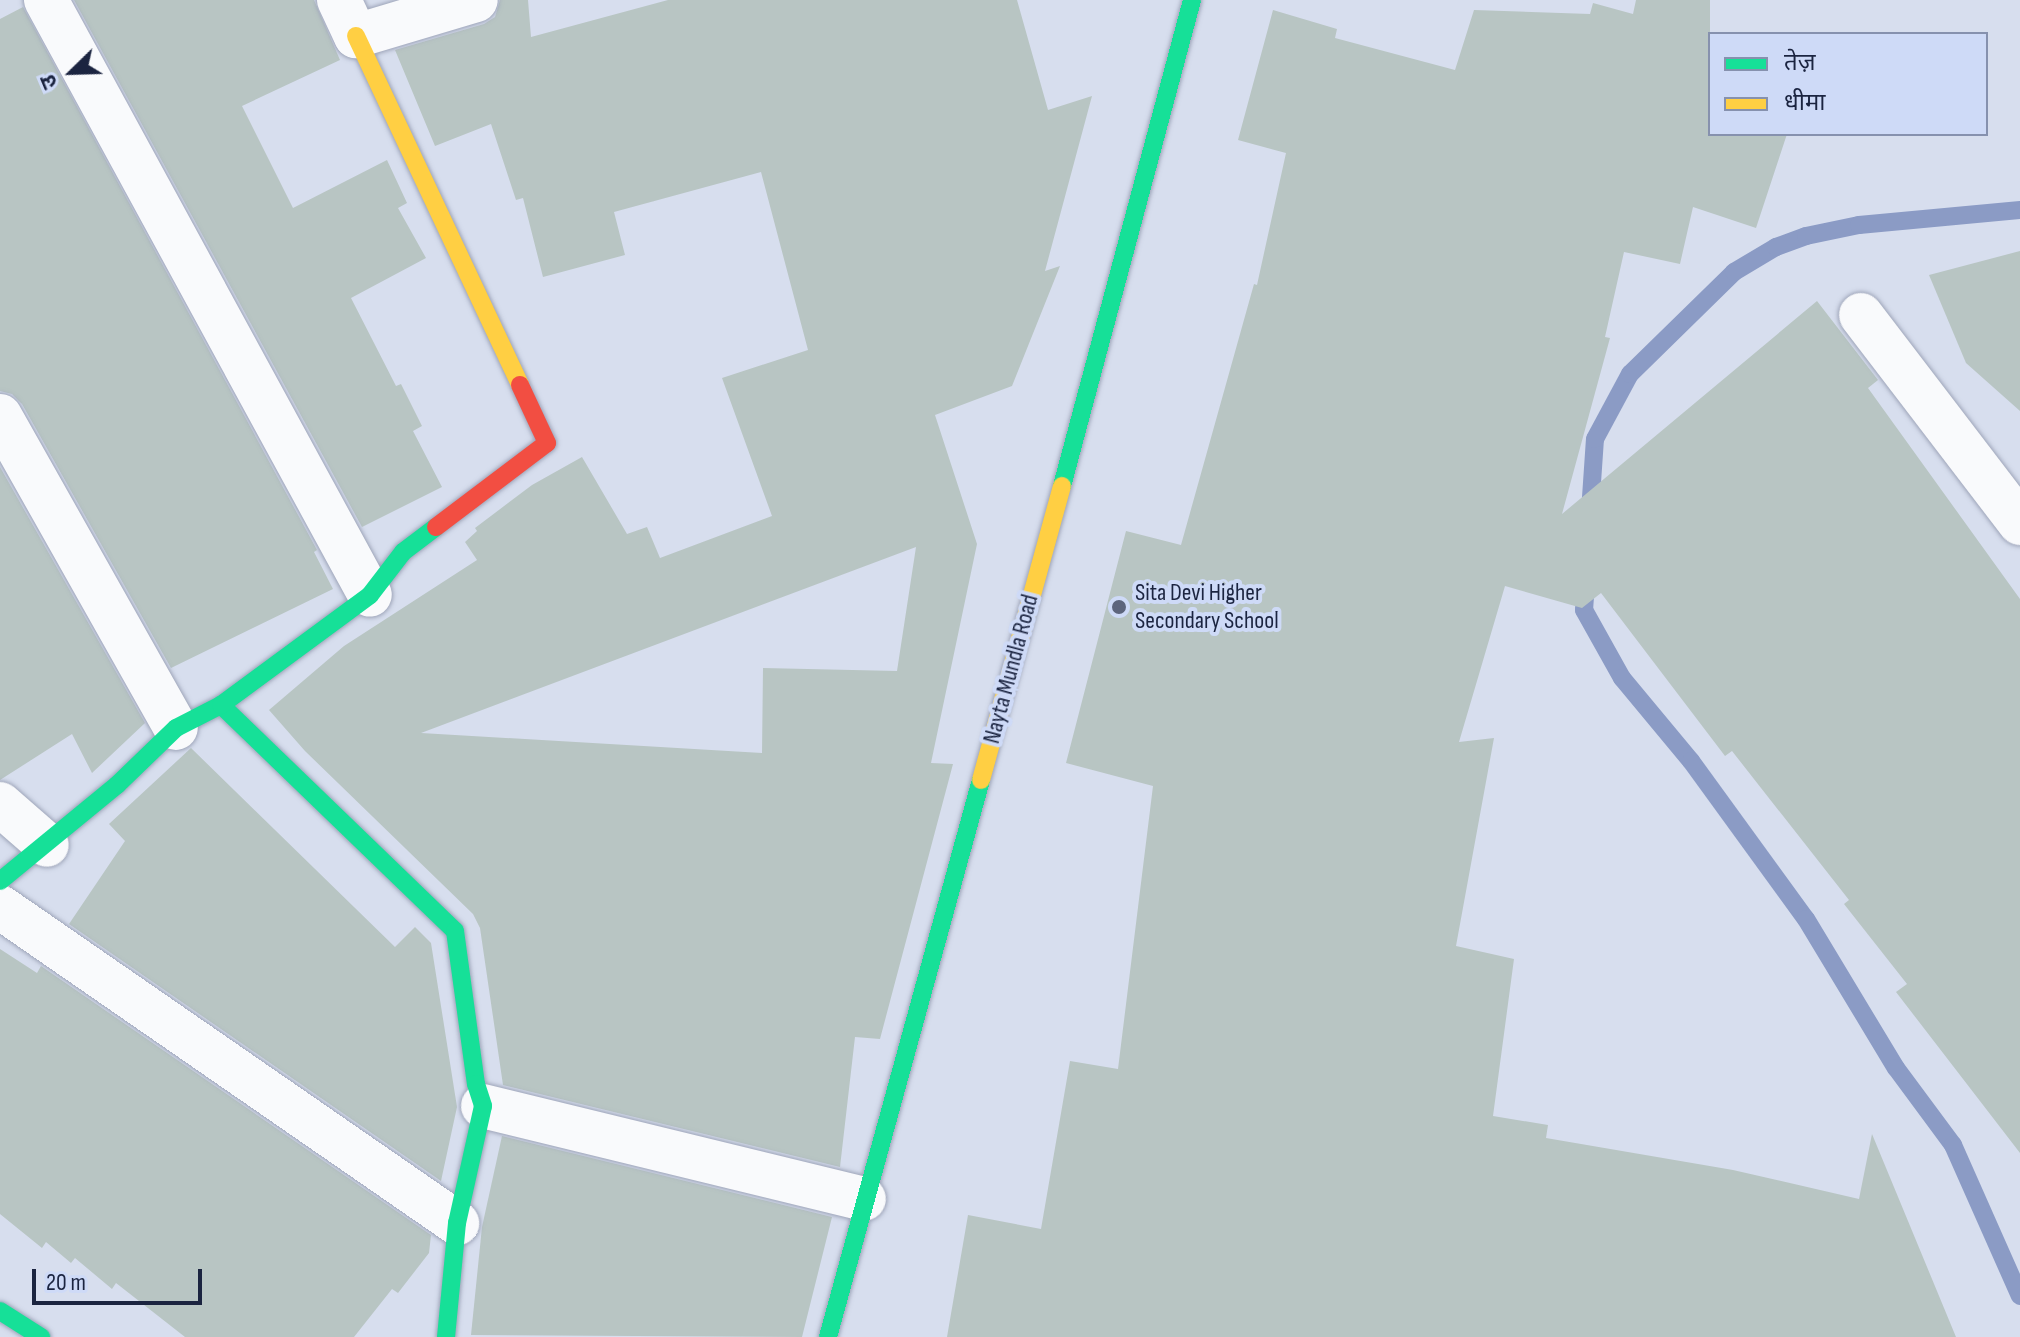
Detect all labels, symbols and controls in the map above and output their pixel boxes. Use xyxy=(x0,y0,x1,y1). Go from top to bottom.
north arrow xyxy=(32,32,112,112)
legend xyxy=(1708,32,1988,136)
text: तेज़ xyxy=(1784,48,1816,77)
text: उ xyxy=(35,70,64,93)
text: धीमा xyxy=(1784,88,1826,117)
place label: Sita Devi Higher Secondary School xyxy=(1135,579,1279,635)
street label: Nayta Mundla Road xyxy=(977,591,1045,747)
marker: Sita Devi Higher Secondary School xyxy=(1110,598,1128,616)
scale bar xyxy=(36,1253,206,1303)
text: 20 m xyxy=(46,1268,86,1297)

